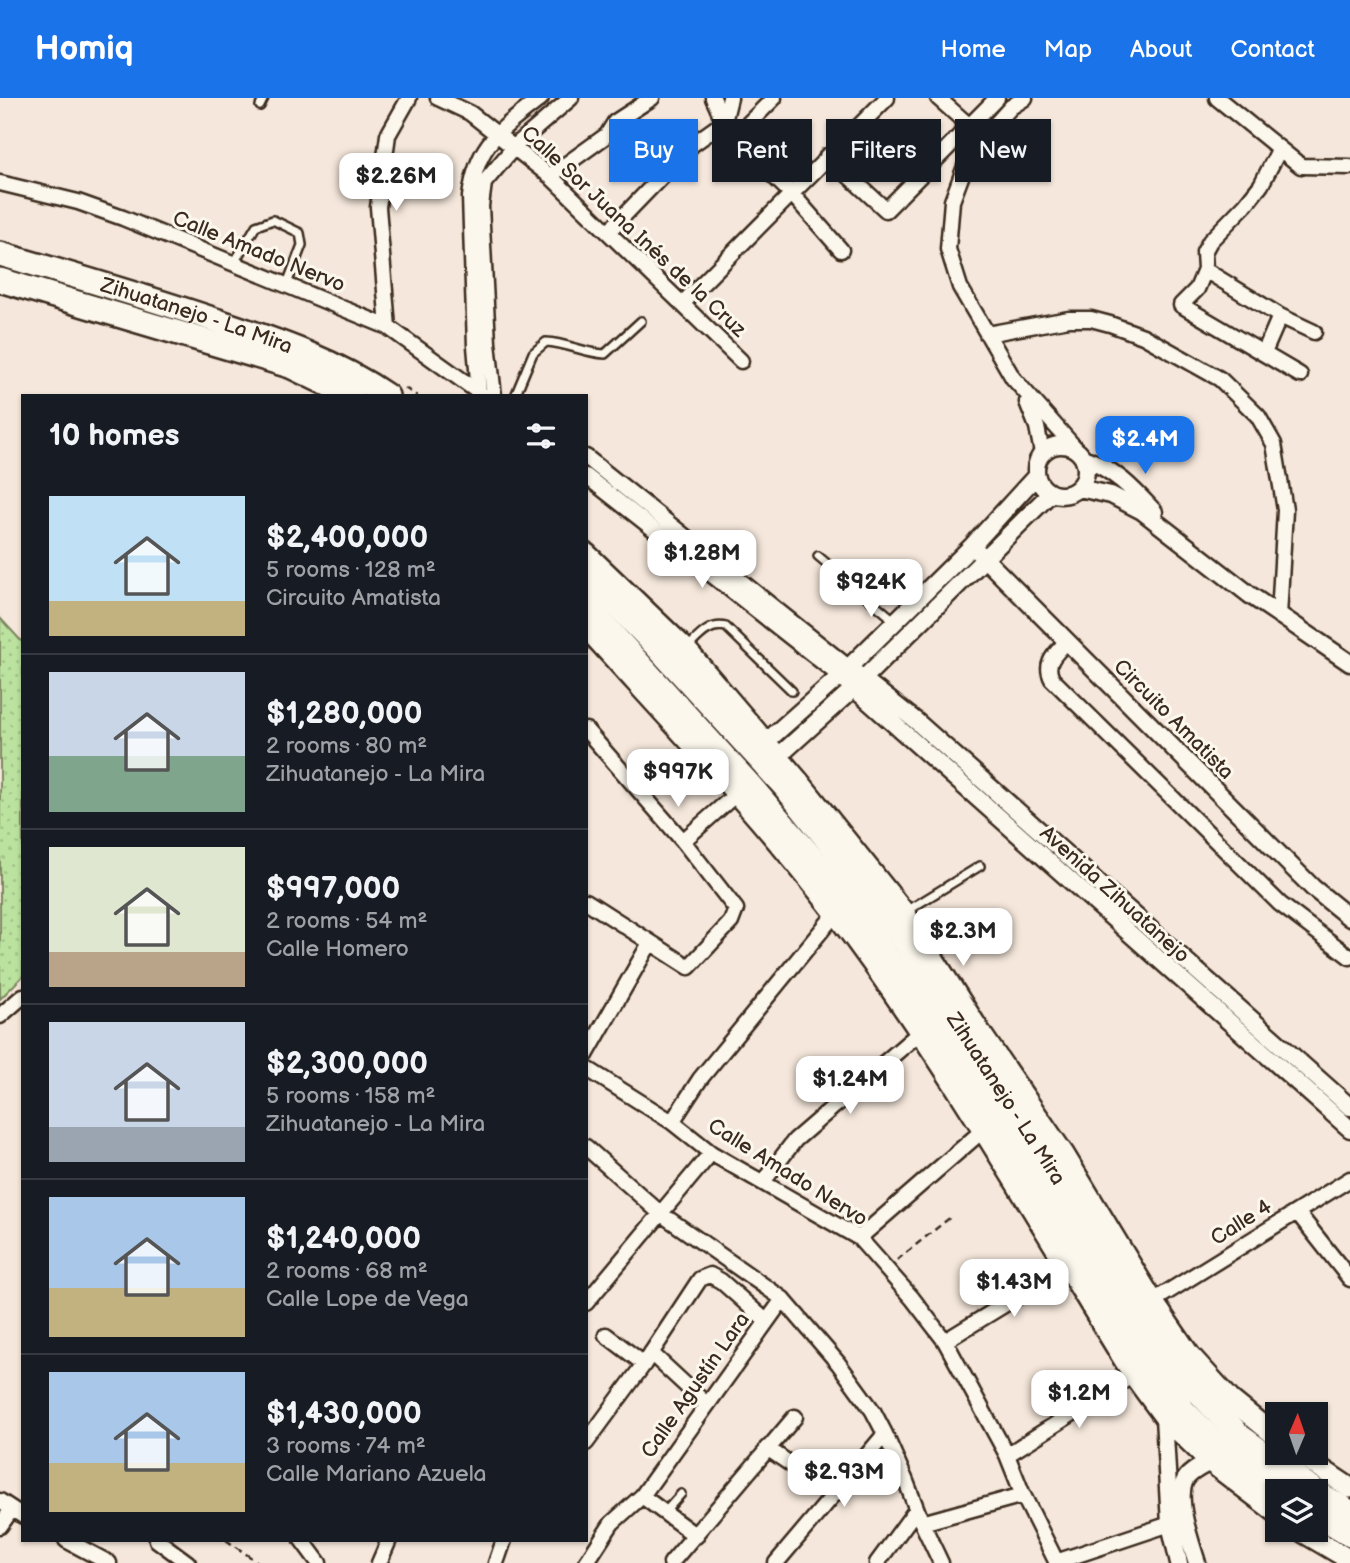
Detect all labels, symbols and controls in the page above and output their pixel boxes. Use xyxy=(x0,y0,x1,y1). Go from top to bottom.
text: Homiq xyxy=(35,29,133,69)
text: Home xyxy=(941,35,1006,64)
text: Map xyxy=(1044,35,1092,64)
text: About xyxy=(1130,35,1192,64)
text: Contact xyxy=(1230,35,1315,64)
chip: Buy xyxy=(609,119,698,182)
chip: Rent xyxy=(712,119,812,182)
chip: Filters xyxy=(826,119,941,182)
chip: New xyxy=(955,119,1051,182)
street label: Calle Sor Juana Inés de la Cruz xyxy=(516,121,752,343)
pin: $2.26M xyxy=(339,153,453,213)
text: $2.26M xyxy=(355,162,437,190)
street label: Calle Amado Nervo xyxy=(169,206,349,297)
street label: Zihuatanejo - La Mira xyxy=(97,272,296,359)
pin: $2.4M xyxy=(1096,416,1194,476)
icon: filters xyxy=(522,417,560,455)
text: 10 homes xyxy=(49,418,180,454)
text: $2.4M xyxy=(1111,425,1179,453)
text: $2,400,000 xyxy=(266,520,428,556)
icon: home xyxy=(105,524,189,608)
pin: $1.28M xyxy=(645,531,759,590)
text: $1.28M xyxy=(663,539,741,567)
text: 5 rooms · 128 m² xyxy=(266,556,436,584)
pin: $924K xyxy=(822,560,920,619)
text: $924K xyxy=(836,568,906,596)
text: Circuito Amatista xyxy=(266,584,441,612)
street label: Circuito Amatista xyxy=(1108,654,1239,785)
text: $1,280,000 xyxy=(266,696,422,732)
icon: home xyxy=(105,700,189,784)
text: 2 rooms · 80 m² xyxy=(266,732,427,760)
pin: $997K xyxy=(629,750,727,809)
text: $997K xyxy=(643,758,713,786)
text: Zihuatanejo - La Mira xyxy=(266,760,485,788)
street label: Avenida Zihuatanejo xyxy=(1035,821,1195,968)
text: $997,000 xyxy=(266,871,400,907)
icon: home xyxy=(105,875,189,959)
text: 2 rooms · 54 m² xyxy=(266,907,428,935)
pin: $2.3M xyxy=(914,908,1012,968)
text: $2.3M xyxy=(929,917,997,945)
text: Calle Homero xyxy=(266,935,409,963)
street label: Zihuatanejo - La Mira xyxy=(940,1007,1071,1190)
text: $2,300,000 xyxy=(266,1046,428,1082)
icon: home xyxy=(105,1050,189,1134)
pin: $1.24M xyxy=(793,1056,907,1116)
text: $1.24M xyxy=(812,1065,888,1093)
text: 5 rooms · 158 m² xyxy=(266,1082,435,1110)
text: Zihuatanejo - La Mira xyxy=(266,1110,485,1138)
street label: Calle Amado Nervo xyxy=(703,1113,872,1232)
street label: Calle 4 xyxy=(1206,1194,1276,1251)
text: $1,240,000 xyxy=(266,1221,421,1257)
icon: home xyxy=(105,1225,189,1309)
text: 2 rooms · 68 m² xyxy=(266,1257,428,1285)
pin: $1.43M xyxy=(957,1260,1071,1319)
text: $1.43M xyxy=(976,1268,1052,1296)
text: Calle Lope de Vega xyxy=(266,1285,469,1313)
street label: Calle Agustín Lara xyxy=(636,1308,755,1463)
pin: $1.2M xyxy=(1030,1370,1128,1430)
text: $1.2M xyxy=(1047,1379,1111,1407)
text: $1,430,000 xyxy=(266,1396,422,1432)
icon: home xyxy=(105,1400,189,1484)
north arrow xyxy=(1265,1402,1328,1465)
map controls xyxy=(1265,1402,1328,1542)
text: 3 rooms · 74 m² xyxy=(266,1432,426,1460)
pin: $2.93M xyxy=(787,1450,901,1509)
text: $2.93M xyxy=(804,1458,884,1486)
text: Calle Mariano Azuela xyxy=(266,1460,487,1488)
button: layers xyxy=(1265,1479,1328,1542)

